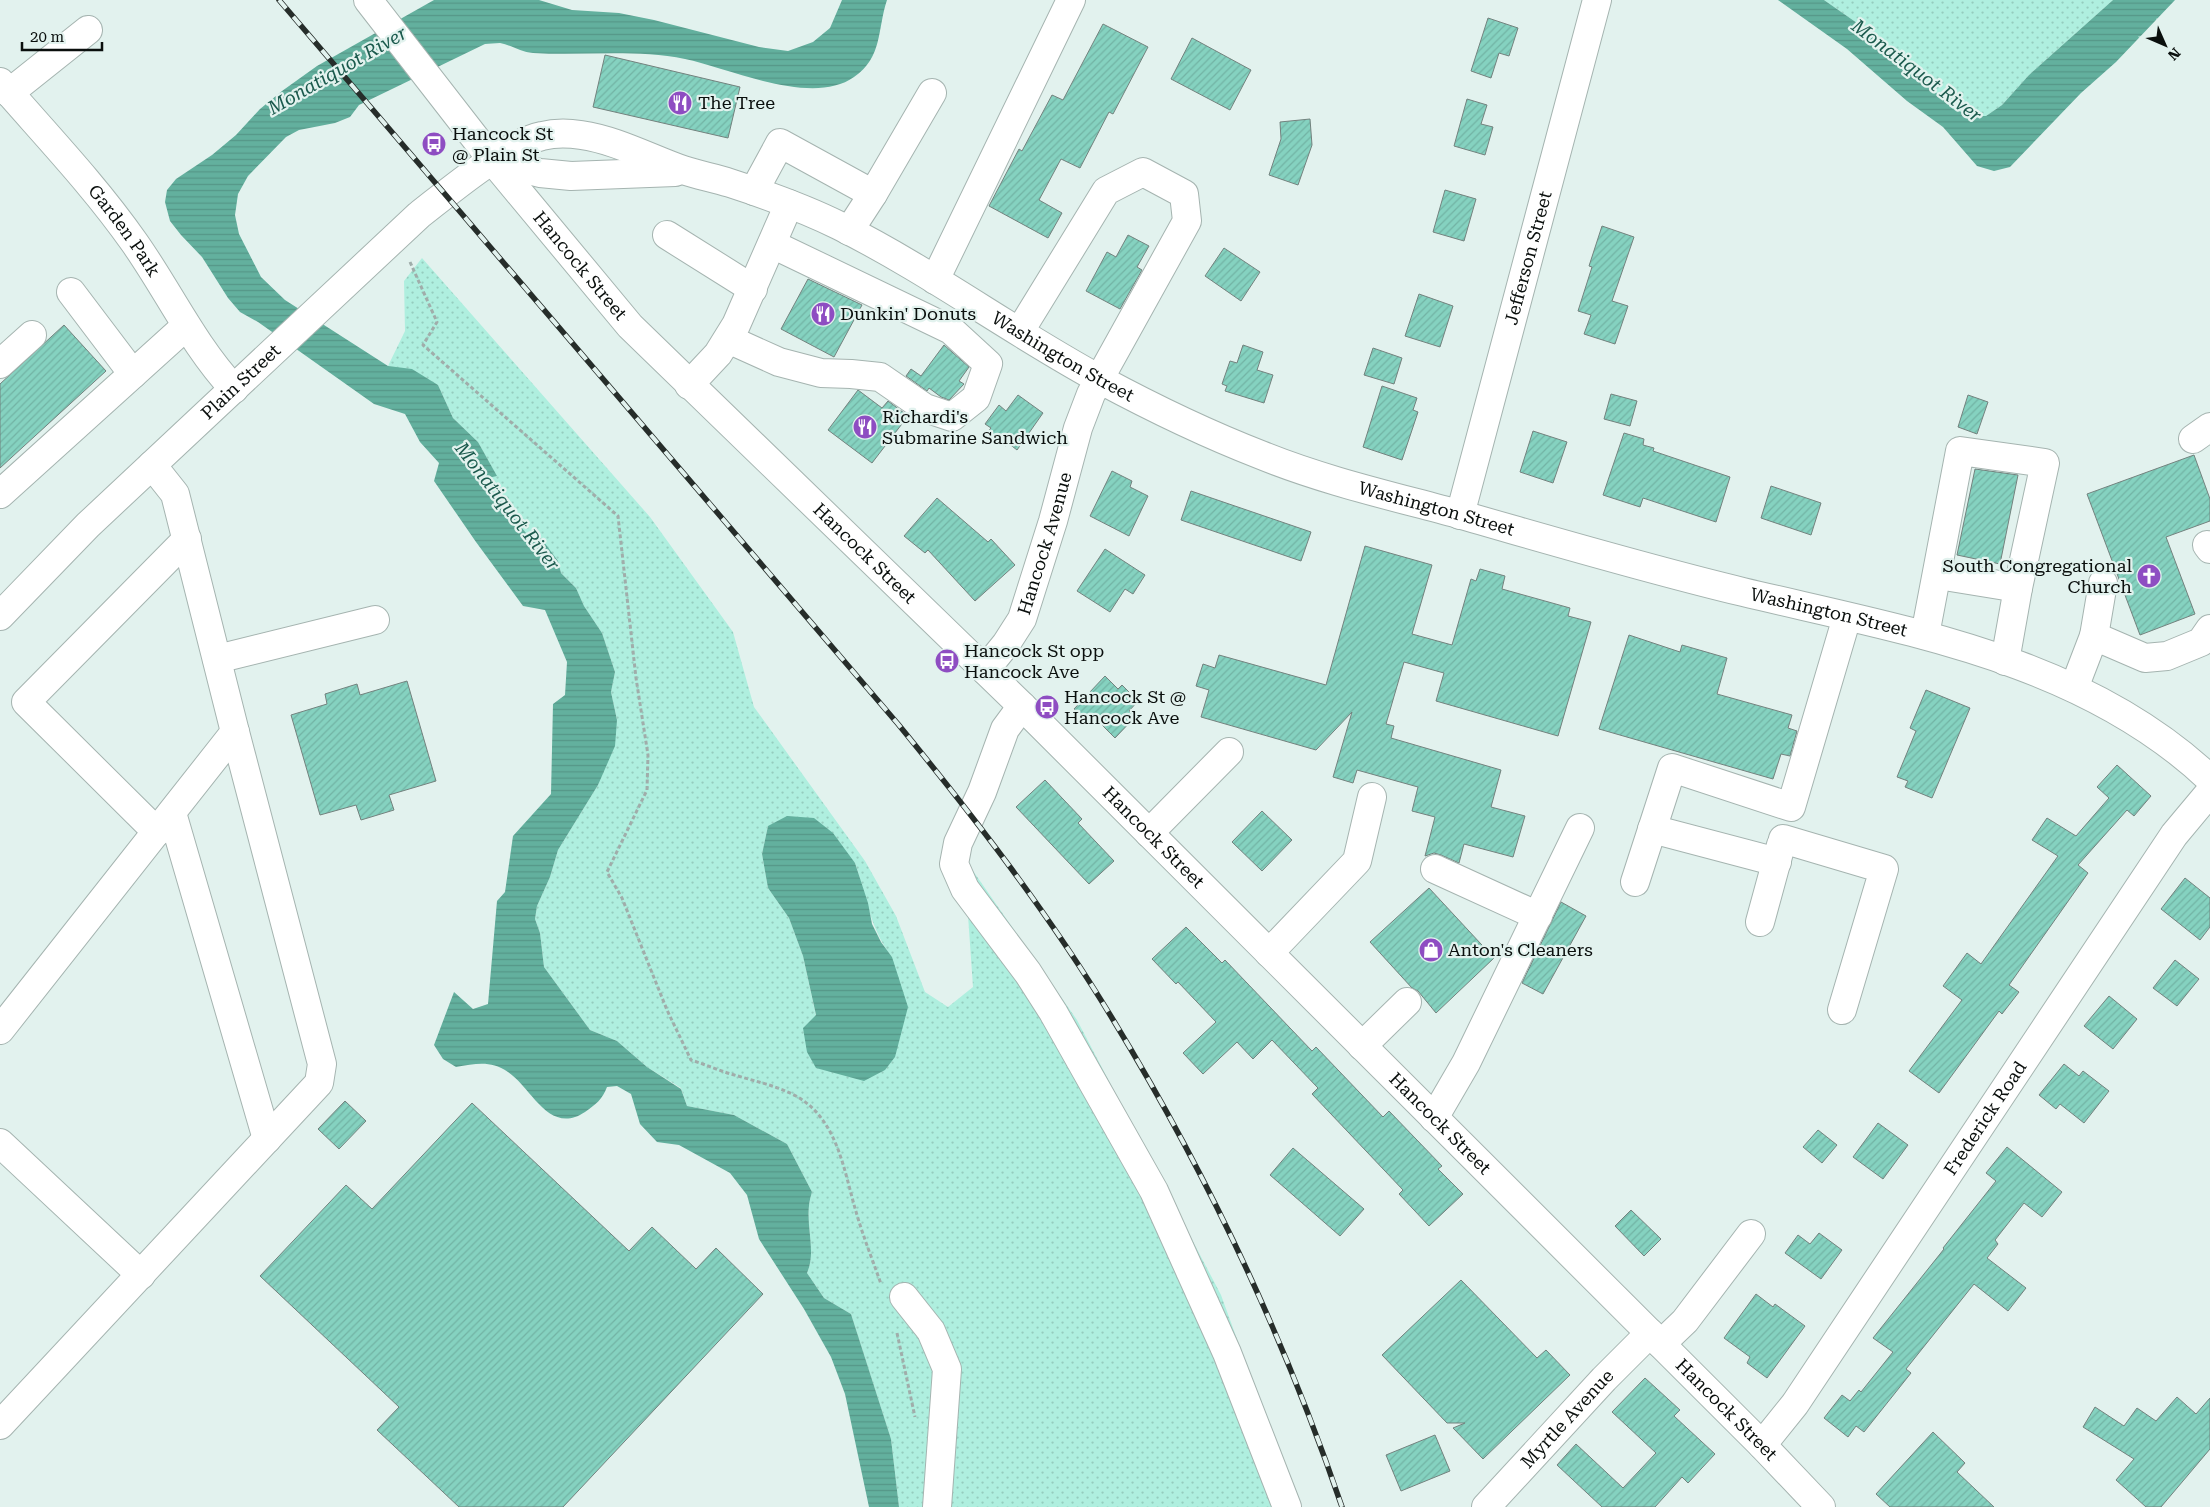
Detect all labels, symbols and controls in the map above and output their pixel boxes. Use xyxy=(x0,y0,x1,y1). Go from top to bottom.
water label: Monatiquot River xyxy=(1846,13,1986,127)
scale bar xyxy=(22,20,102,52)
north arrow xyxy=(2140,20,2190,70)
water label: Monatiquot River xyxy=(263,21,411,120)
text: 20 m xyxy=(30,28,65,46)
text: N xyxy=(2165,45,2184,64)
restaurant icon: The Tree xyxy=(667,90,693,116)
place label: The Tree xyxy=(698,92,775,113)
place label: Hancock St @ Plain St xyxy=(452,123,553,165)
bus stop icon: Hancock St @ Plain St xyxy=(421,131,447,157)
street label: Garden Park xyxy=(84,180,165,280)
street label: Jefferson Street xyxy=(1500,188,1556,327)
street label: Hancock Street xyxy=(529,207,632,324)
restaurant icon: Dunkin' Donuts xyxy=(810,301,836,327)
place label: Dunkin' Donuts xyxy=(840,303,976,324)
street label: Washington Street xyxy=(988,307,1138,406)
street label: Plain Street xyxy=(197,339,285,423)
place label: Richardi's Submarine Sandwich xyxy=(882,406,1068,448)
restaurant icon: Richardi's Submarine Sandwich xyxy=(852,414,878,440)
water label: Monatiquot River xyxy=(450,437,565,575)
street label: Hancock Avenue xyxy=(1013,470,1076,617)
street label: Washington Street xyxy=(1356,477,1517,540)
street label: Hancock Street xyxy=(809,499,921,608)
place label: South Congregational Church xyxy=(1942,555,2132,597)
church icon: South Congregational Church xyxy=(2136,563,2162,589)
street label: Washington Street xyxy=(1748,583,1910,641)
place label: Hancock St opp Hancock Ave xyxy=(964,640,1104,682)
bus stop icon: Hancock St opp Hancock Ave xyxy=(934,648,960,674)
place label: Hancock St @ Hancock Ave xyxy=(1064,686,1186,728)
bus stop icon: Hancock St @ Hancock Ave xyxy=(1034,694,1060,720)
street label: Hancock Street xyxy=(1099,782,1209,892)
shop icon: Anton's Cleaners xyxy=(1418,937,1444,963)
place label: Anton's Cleaners xyxy=(1448,939,1593,960)
street label: Frederick Road xyxy=(1939,1057,2031,1179)
street label: Hancock Street xyxy=(1385,1068,1496,1178)
street label: Hancock Street xyxy=(1672,1354,1782,1465)
street label: Myrtle Avenue xyxy=(1516,1365,1618,1472)

